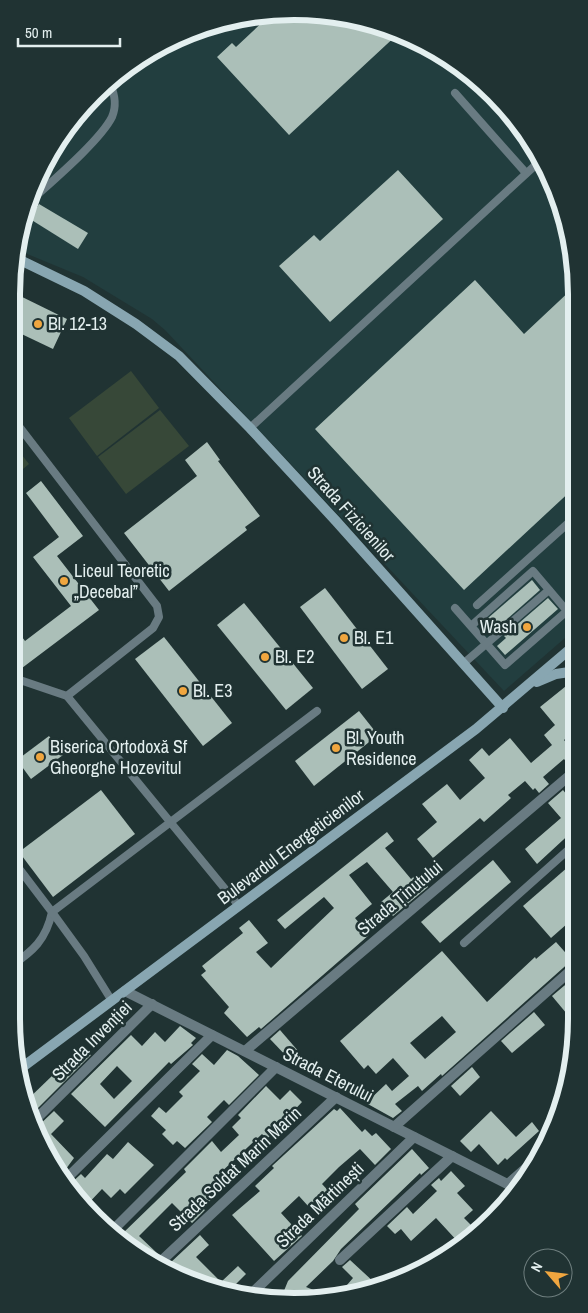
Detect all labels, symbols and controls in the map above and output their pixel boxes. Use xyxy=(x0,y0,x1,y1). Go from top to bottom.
scale bar xyxy=(18,15,120,47)
text: 50 m xyxy=(25,22,52,43)
place label: Bl. 12-13 xyxy=(48,311,107,336)
marker: Bl. 12-13 xyxy=(32,318,44,330)
street label: Strada Fizicienilor xyxy=(302,460,401,567)
place label: Liceul Teoretic „Decebal” xyxy=(74,558,170,604)
marker: Liceul Teoretic „Decebal” xyxy=(58,575,70,587)
place label: Wash xyxy=(480,614,517,639)
marker: Wash xyxy=(521,621,533,633)
place label: Bl. E1 xyxy=(354,625,394,650)
marker: Bl. E1 xyxy=(338,632,350,644)
place label: Bl. E2 xyxy=(275,644,314,669)
marker: Bl. E2 xyxy=(259,651,271,663)
place label: Bl. E3 xyxy=(193,678,232,703)
marker: Bl. E3 xyxy=(177,685,189,697)
place label: Bl. Youth Residence xyxy=(346,725,417,771)
place label: Biserica Ortodoxă Sf Gheorghe Hozevitul xyxy=(50,734,188,780)
marker: Bl. Youth Residence xyxy=(330,742,342,754)
marker: Biserica Ortodoxă Sf Gheorghe Hozevitul xyxy=(34,751,46,763)
street label: Bulevardul Energeticienilor xyxy=(212,783,369,910)
street label: Strada Ținutului xyxy=(352,854,448,941)
street label: Strada Invenției xyxy=(46,995,137,1086)
street label: Strada Eterului xyxy=(279,1041,378,1108)
street label: Strada Soldat Marin Marin xyxy=(163,1100,306,1237)
street label: Strada Mărtinești xyxy=(270,1156,369,1253)
north arrow xyxy=(523,1248,573,1298)
text: N xyxy=(527,1259,546,1275)

